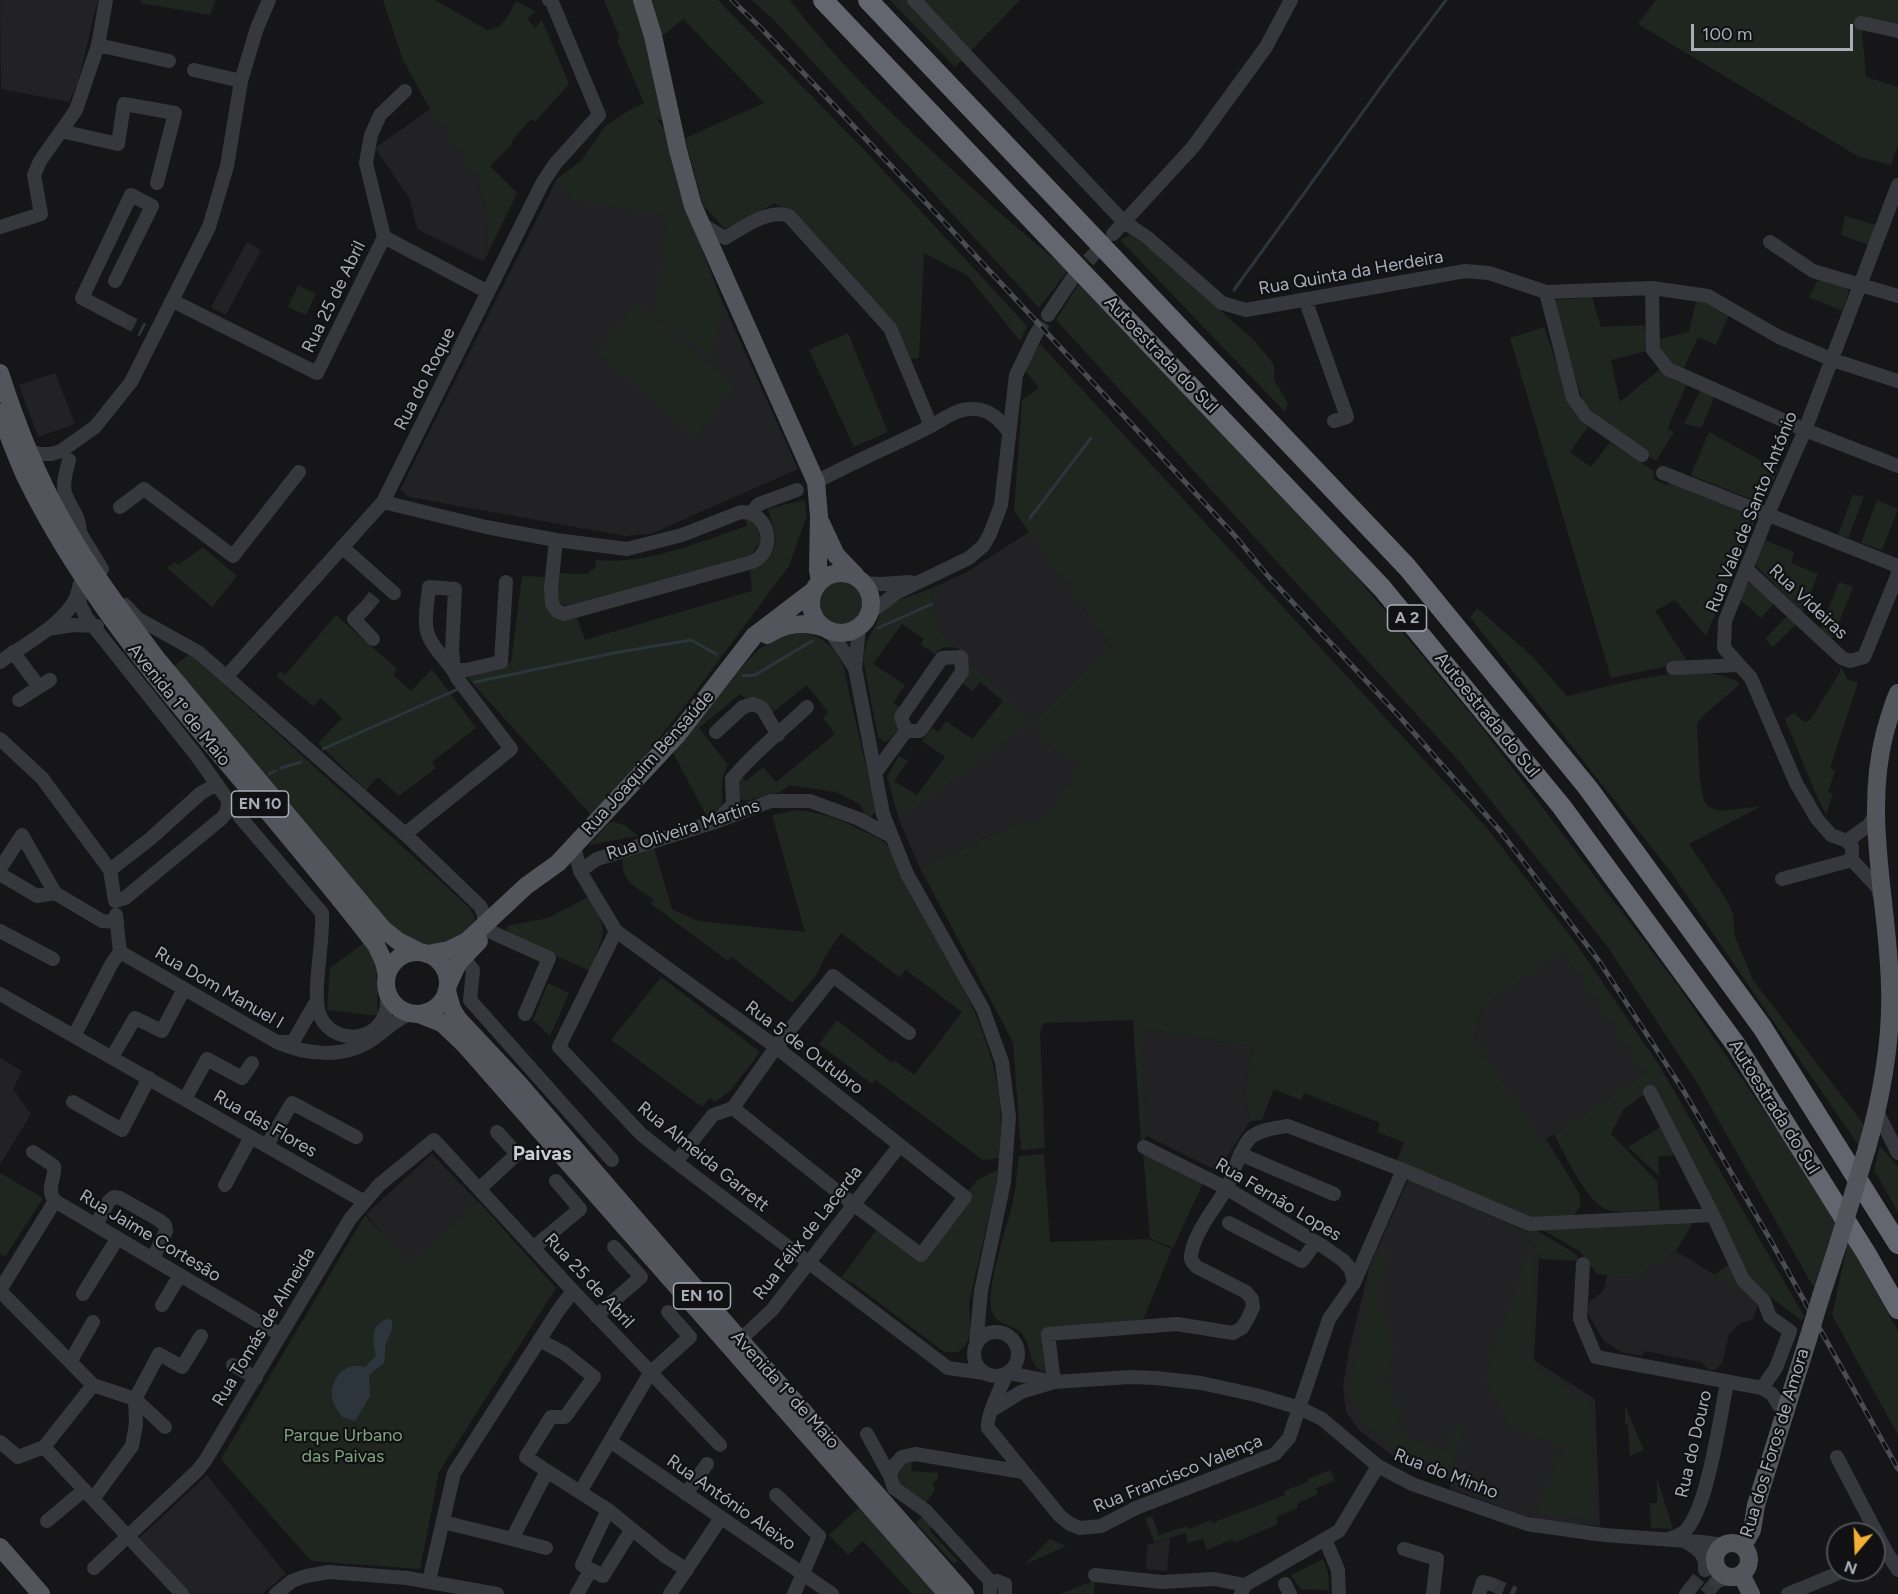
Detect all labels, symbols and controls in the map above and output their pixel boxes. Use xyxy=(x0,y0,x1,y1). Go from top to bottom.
scale bar xyxy=(1694,12,1856,50)
text: 100 m xyxy=(1702,23,1752,45)
street label: Rua 25 de Abril xyxy=(298,238,370,356)
street label: Rua Quinta da Herdeira xyxy=(1257,246,1445,300)
street label: Autoestrada do Sul xyxy=(1100,292,1222,418)
street label: Rua do Roque xyxy=(390,324,460,434)
street label: Rua Vale de Santo António xyxy=(1702,408,1802,616)
street label: Rua Videiras xyxy=(1764,560,1852,644)
road number: A 2 xyxy=(1388,605,1426,631)
street label: Avenida 1º de Maio xyxy=(123,639,235,771)
street label: Autoestrada do Sul xyxy=(1430,648,1544,782)
street label: Rua Joaquim Bensaúde xyxy=(577,686,719,840)
road number: EN 10 xyxy=(232,791,288,817)
street label: Rua Oliveira Martins xyxy=(604,795,762,865)
street label: Rua Dom Manuel I xyxy=(151,942,287,1034)
street label: Rua 5 de Outubro xyxy=(741,996,867,1100)
street label: Autoestrada do Sul xyxy=(1724,1036,1824,1178)
street label: Rua das Flores xyxy=(209,1086,321,1162)
street label: Rua Almeida Garrett xyxy=(633,1097,773,1217)
district label: Paivas xyxy=(513,1142,571,1166)
street label: Rua Fernão Lopes xyxy=(1211,1154,1345,1246)
street label: Rua Félix de Lacerda xyxy=(749,1162,867,1304)
street label: Rua Jaime Cortesão xyxy=(75,1185,225,1287)
street label: Rua 25 de Abril xyxy=(540,1229,638,1333)
street label: Rua Tomás de Almeida xyxy=(208,1244,320,1410)
road number: EN 10 xyxy=(674,1283,730,1309)
street label: Avenida 1º de Maio xyxy=(726,1326,844,1454)
street label: Rua dos Foros de Amora xyxy=(1736,1346,1814,1540)
street label: Rua do Douro xyxy=(1671,1388,1717,1500)
park label: Parque Urbano das Paivas xyxy=(283,1425,403,1468)
street label: Rua Francisco Valença xyxy=(1090,1430,1266,1518)
street label: Rua do Minho xyxy=(1391,1444,1501,1504)
street label: Rua António Aleixo xyxy=(662,1450,800,1556)
north arrow xyxy=(1826,1522,1886,1582)
text: N xyxy=(1842,1557,1860,1579)

